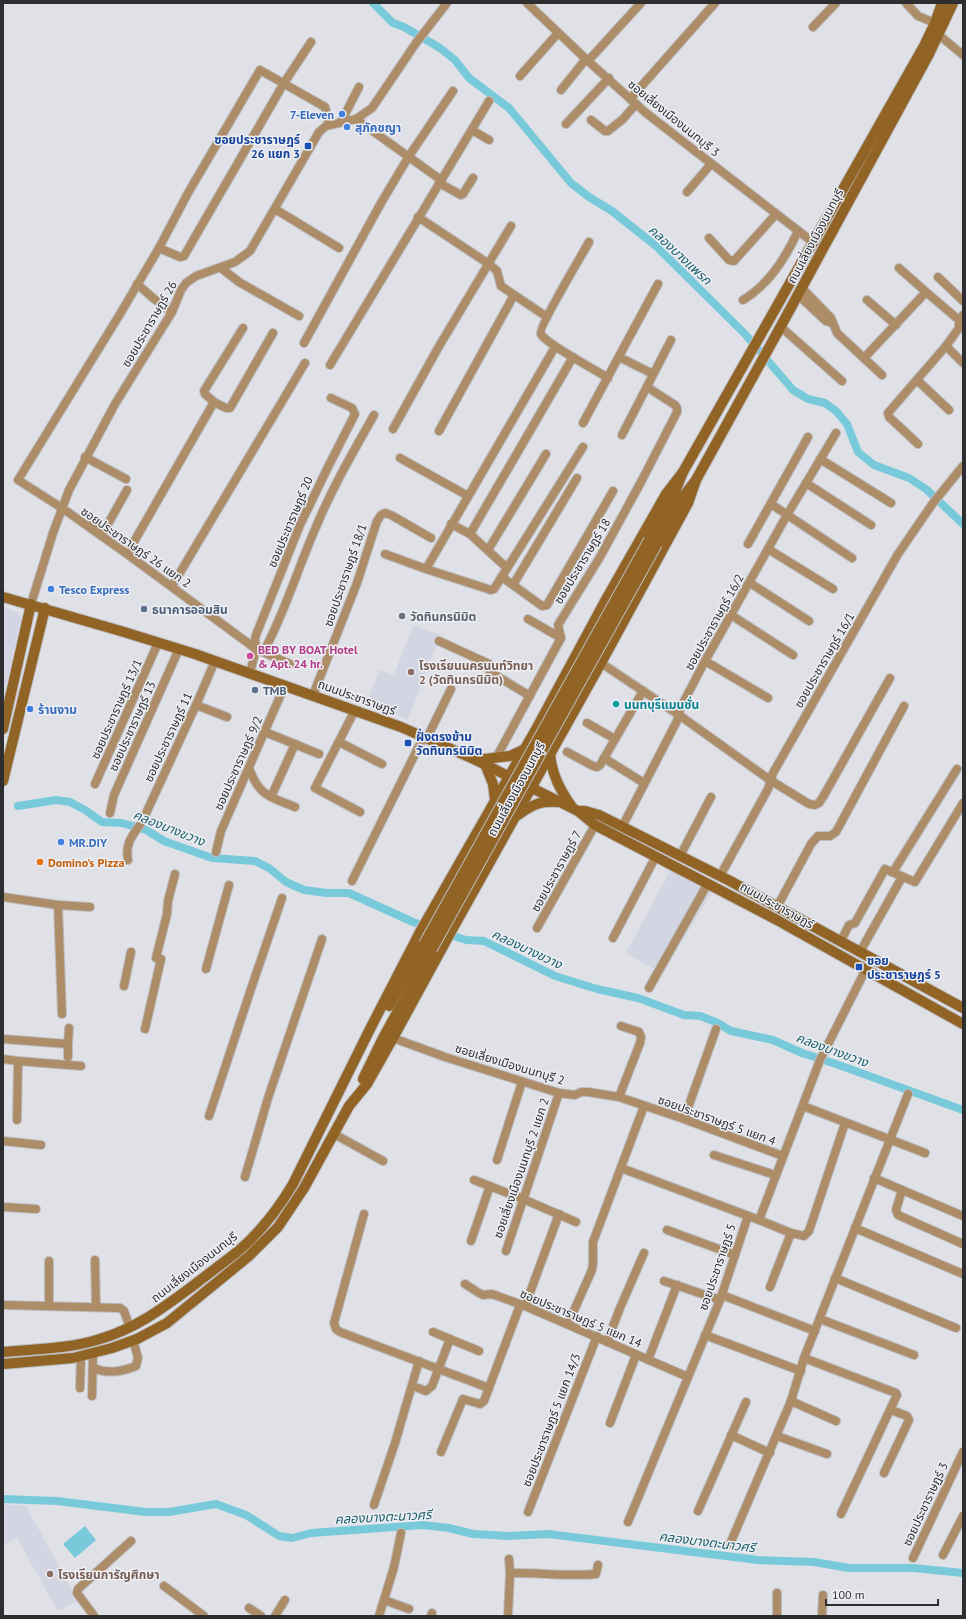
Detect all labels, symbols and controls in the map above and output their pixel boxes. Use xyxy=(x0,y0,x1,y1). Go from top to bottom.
street label: ซอยเลี่ยงเมืองนนทบุรี 3 xyxy=(625,76,724,160)
place label: 7-Eleven xyxy=(290,107,334,122)
marker: 7-Eleven xyxy=(337,109,347,119)
place label: สุภัคชญา xyxy=(355,120,401,135)
marker: สุภัคชญา xyxy=(342,122,352,132)
place label: ซอยประชาราษฎร์ 26 แยก 3 xyxy=(214,132,300,161)
marker: ซอยประชาราษฎร์ 26 แยก 3 xyxy=(303,141,313,151)
street label: ถนนเลี่ยงเมืองนนทบุรี xyxy=(783,185,846,286)
water label: คลองบางแพรก xyxy=(645,221,716,289)
street label: ซอยประชาราษฎร์ 26 xyxy=(118,278,180,370)
street label: ซอยประชาราษฎร์ 20 xyxy=(264,474,316,570)
street label: ซอยประชาราษฎร์ 26 แยก 2 xyxy=(78,503,194,591)
street label: ซอยประชาราษฎร์ 18 xyxy=(551,516,613,606)
street label: ซอยประชาราษฎร์ 18/1 xyxy=(320,522,370,628)
street label: ซอยประชาราษฎร์ 16/2 xyxy=(681,571,747,673)
place label: Tesco Express xyxy=(59,582,129,597)
marker: Tesco Express xyxy=(46,584,56,594)
place label: ธนาคารออมสิน xyxy=(152,602,228,617)
marker: ธนาคารออมสิน xyxy=(139,604,149,614)
place label: วัดทินกรนิมิต xyxy=(410,609,476,624)
street label: ซอยประชาราษฎร์ 16/1 xyxy=(791,610,857,710)
marker: วัดทินกรนิมิต xyxy=(397,611,407,621)
place label: BED BY BOAT Hotel & Apt. 24 hr. xyxy=(258,642,358,671)
marker: BED BY BOAT Hotel & Apt. 24 hr. xyxy=(245,651,255,661)
street label: ซอยประชาราษฎร์ 13/1 xyxy=(87,657,145,761)
place label: โรงเรียนนครนนท์วิทยา 2 (วัดทินกรนิมิต) xyxy=(419,658,533,687)
marker: โรงเรียนนครนนท์วิทยา 2 (วัดทินกรนิมิต) xyxy=(406,667,416,677)
street label: ถนนประชาราษฎร์ xyxy=(316,676,399,718)
street label: ซอยประชาราษฎร์ 13 xyxy=(106,679,158,773)
place label: TMB xyxy=(263,683,287,698)
marker: TMB xyxy=(250,685,260,695)
street label: ซอยประชาราษฎร์ 11 xyxy=(141,690,195,784)
place label: นนทบุรีแมนชั่น xyxy=(624,696,699,712)
marker: นนทบุรีแมนชั่น xyxy=(611,699,621,709)
place label: ร้านงาม xyxy=(38,702,77,717)
marker: ร้านงาม xyxy=(25,704,35,714)
street label: ซอยประชาราษฎร์ 9/2 xyxy=(211,714,265,812)
place label: ฝั่งตรงข้าม วัดทินกรนิมิต xyxy=(416,728,482,758)
marker: ฝั่งตรงข้าม วัดทินกรนิมิต xyxy=(403,738,413,748)
street label: ถนนเลี่ยงเมืองนนทบุรี xyxy=(483,739,548,839)
water label: คลองบางขวาง xyxy=(131,806,208,850)
street label: ซอยประชาราษฎร์ 7 xyxy=(527,828,585,914)
place label: MR.DIY xyxy=(69,835,108,850)
marker: MR.DIY xyxy=(56,837,66,847)
place label: Domino's Pizza xyxy=(48,855,125,870)
marker: Domino's Pizza xyxy=(35,857,45,867)
street label: ถนนประชาราษฎร์ xyxy=(737,879,817,932)
water label: คลองบางขวาง xyxy=(489,925,566,973)
place label: ซอย ประชาราษฎร์ 5 xyxy=(867,953,941,982)
marker: ซอย ประชาราษฎร์ 5 xyxy=(854,962,864,972)
water label: คลองบางขวาง xyxy=(794,1029,871,1071)
street label: ซอยเลี่ยงเมืองนนทบุรี 2 xyxy=(453,1039,567,1088)
street label: ซอยประชาราษฎร์ 5 แยก 4 xyxy=(656,1092,778,1148)
street label: ซอยเลี่ยงเมืองนนทบุรี 2 แยก 2 xyxy=(489,1096,552,1240)
street label: ซอยประชาราษฏร์ 5 xyxy=(695,1222,739,1312)
street label: ถนนเลี่ยงเมืองนนทบุรี xyxy=(147,1228,240,1305)
street label: ซอยประชาราษฎร์ 5 แยก 14 xyxy=(518,1286,645,1351)
street label: ซอยประชาราษฎร์ 5 แยก 14/3 xyxy=(519,1351,583,1489)
street label: ซอยประชาราษฏร์ 3 xyxy=(899,1460,951,1548)
water label: คลองบางตะนาวศรี xyxy=(334,1506,434,1528)
water label: คลองบางตะนาวศรี xyxy=(658,1528,759,1557)
place label: โรงเรียนการัญศึกษา xyxy=(58,1567,160,1582)
marker: โรงเรียนการัญศึกษา xyxy=(45,1569,55,1579)
scale bar xyxy=(826,1581,938,1607)
text: 100 m xyxy=(832,1587,865,1602)

